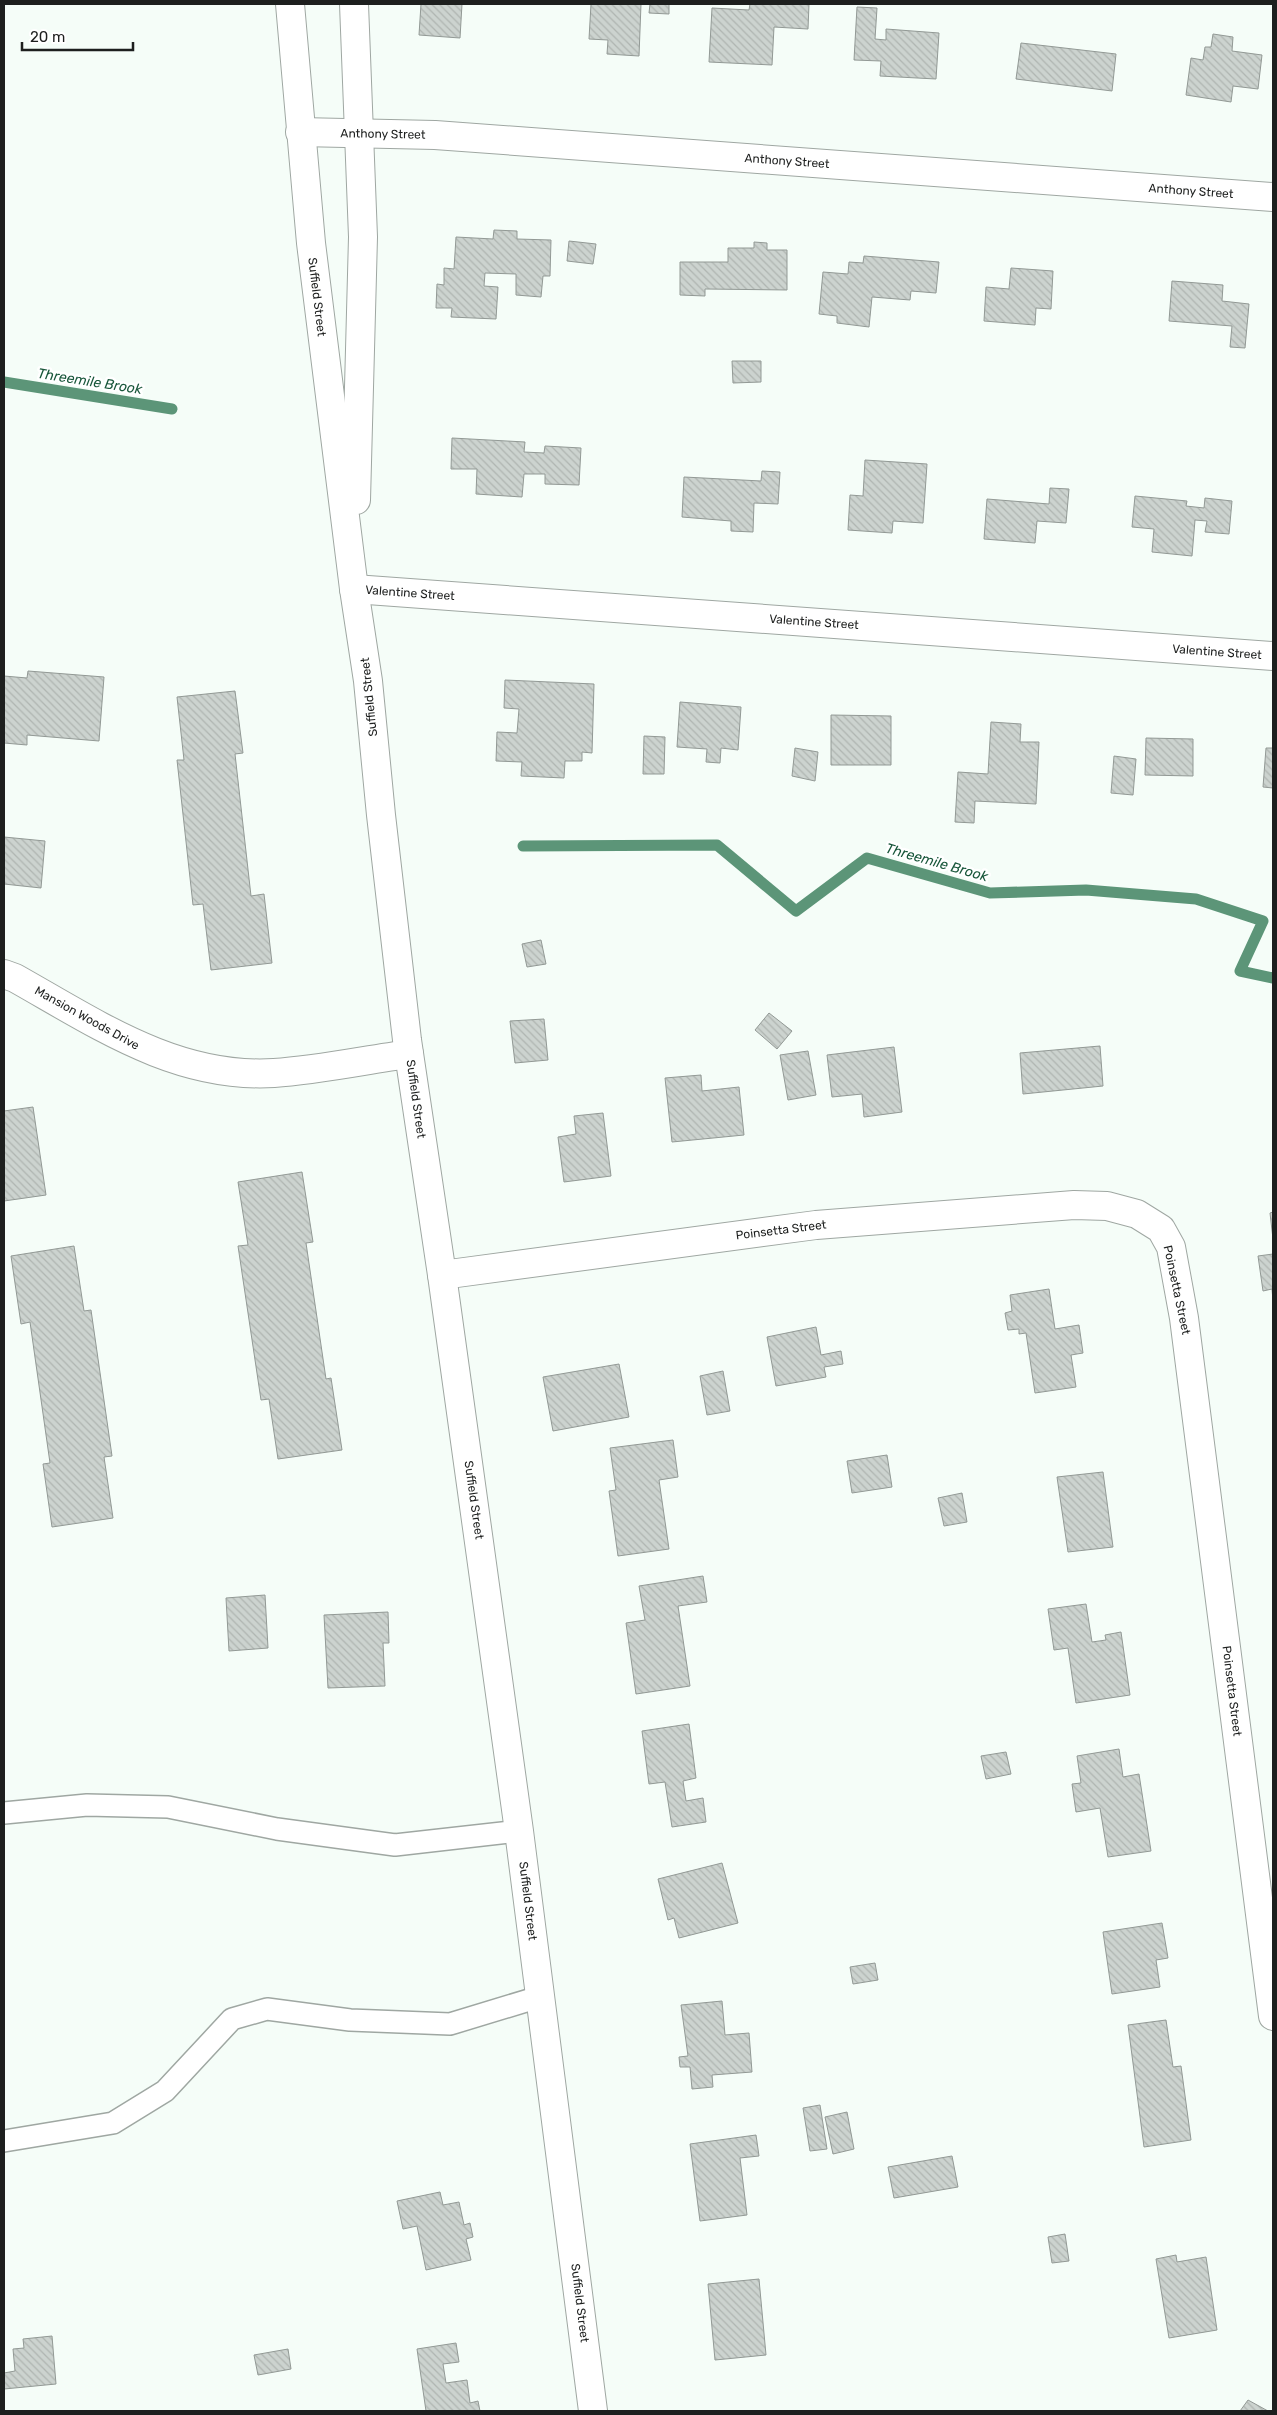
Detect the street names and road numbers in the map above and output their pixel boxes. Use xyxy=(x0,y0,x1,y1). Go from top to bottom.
street label: Anthony Street xyxy=(340,126,426,142)
street label: Anthony Street xyxy=(744,151,830,171)
street label: Anthony Street xyxy=(1148,181,1234,201)
street label: Suffield Street xyxy=(305,257,329,338)
street label: Valentine Street xyxy=(365,583,456,603)
street label: Valentine Street xyxy=(769,612,860,632)
street label: Valentine Street xyxy=(1172,642,1263,662)
street label: Suffield Street xyxy=(358,656,380,737)
street label: Mansion Woods Drive xyxy=(32,983,142,1053)
street label: Suffield Street xyxy=(404,1059,428,1140)
street label: Poinsetta Street xyxy=(735,1217,827,1243)
street label: Poinsetta Street xyxy=(1161,1244,1193,1336)
street label: Suffield Street xyxy=(462,1460,486,1541)
street label: Poinsetta Street xyxy=(1219,1645,1245,1737)
street label: Suffield Street xyxy=(516,1861,540,1942)
street label: Suffield Street xyxy=(568,2263,592,2344)

